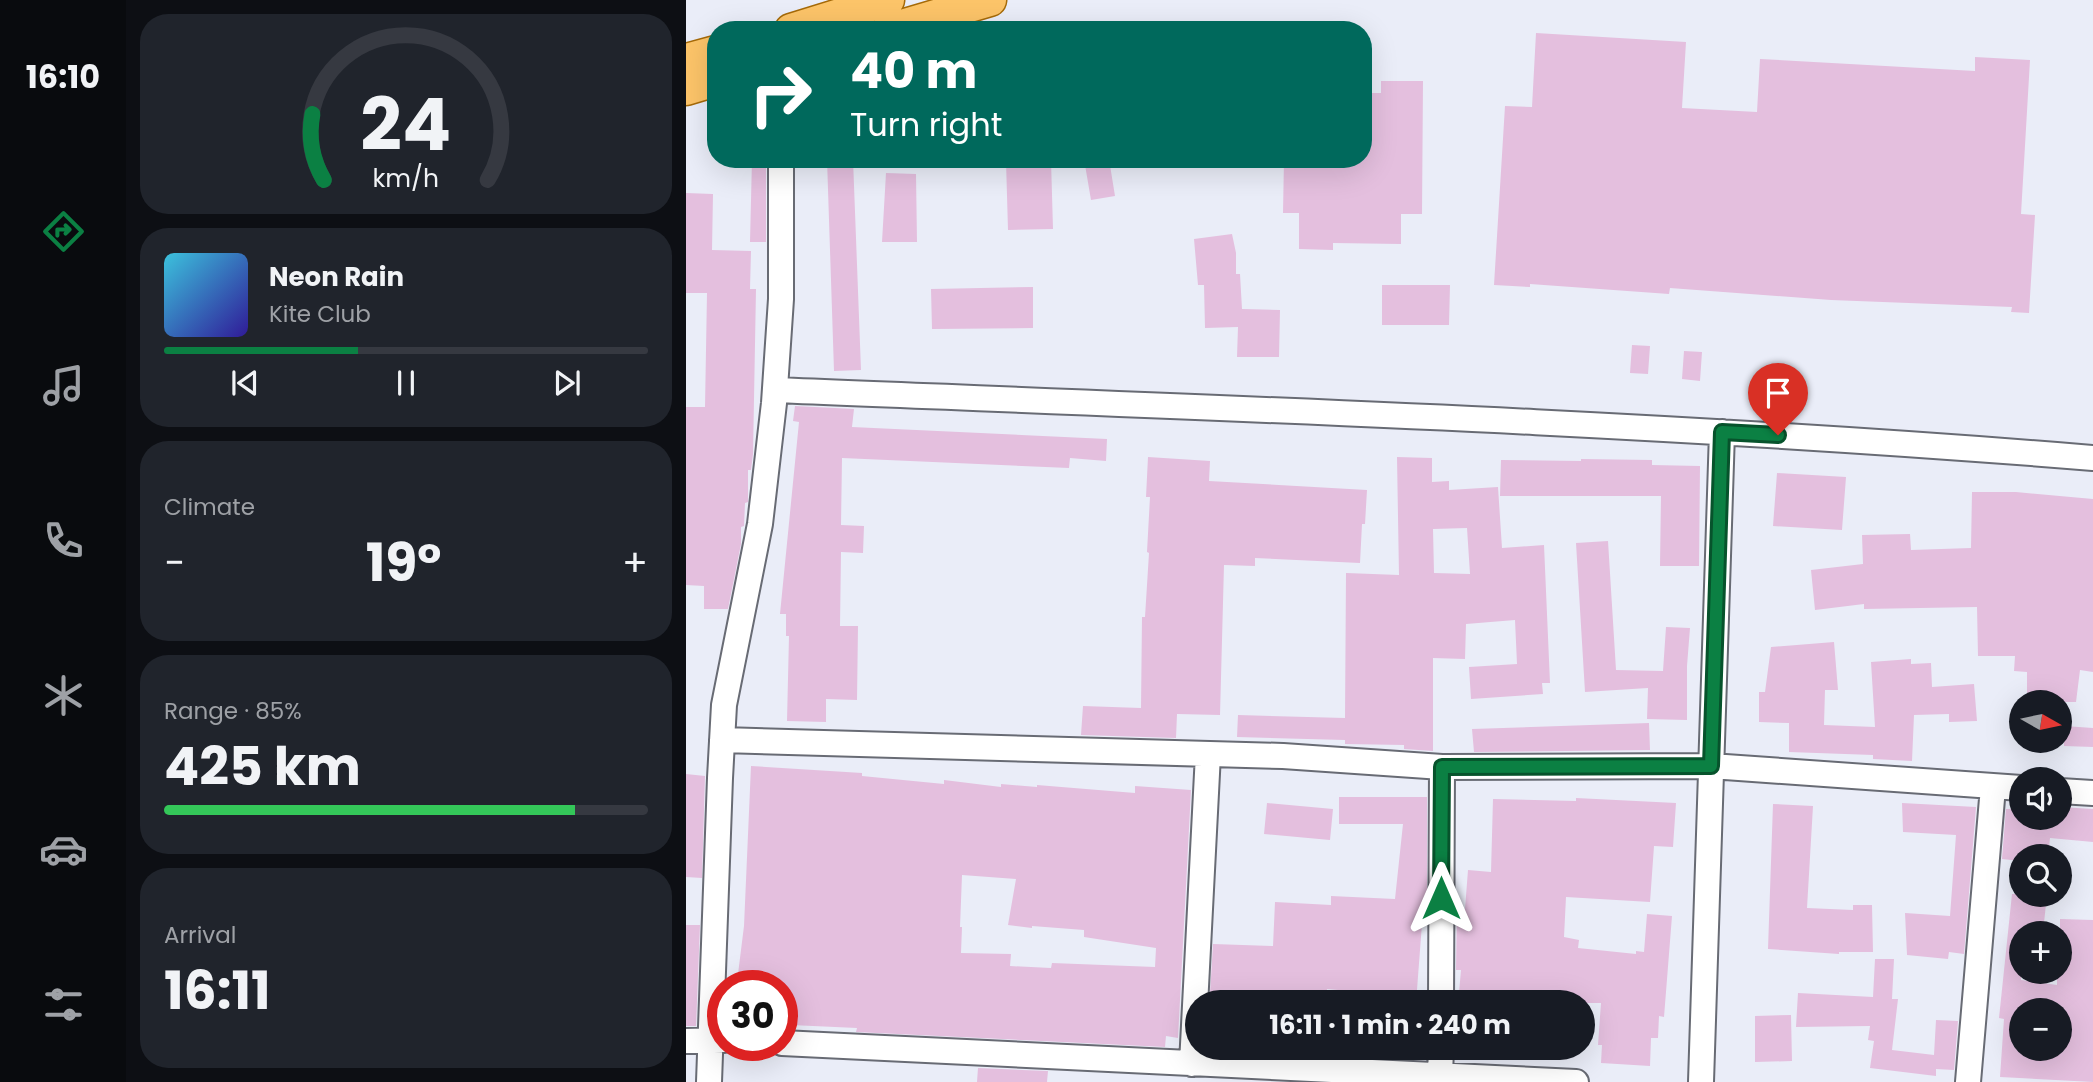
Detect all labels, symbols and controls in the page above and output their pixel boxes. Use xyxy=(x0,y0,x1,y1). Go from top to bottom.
text: 40 m xyxy=(850,37,977,105)
icon: right xyxy=(735,49,826,140)
text: 16:10 xyxy=(26,54,100,99)
text: 24 xyxy=(361,74,451,175)
text: Turn right xyxy=(850,102,1002,147)
text: km/h xyxy=(373,161,439,196)
icon: directions xyxy=(39,207,88,256)
text: Neon Rain xyxy=(269,259,404,295)
text: Kite Club xyxy=(269,298,371,330)
icon: music xyxy=(39,361,88,410)
pin xyxy=(1748,363,1808,435)
icon: previous xyxy=(226,364,264,402)
icon: pause xyxy=(387,364,425,402)
icon: next xyxy=(548,364,586,402)
icon: arrive xyxy=(1759,374,1797,412)
text: Climate xyxy=(164,491,255,523)
icon: phone xyxy=(39,516,88,565)
text: 19° xyxy=(366,526,441,599)
text: − xyxy=(164,536,185,589)
text: + xyxy=(622,536,648,589)
icon: climate xyxy=(39,671,88,720)
north arrow xyxy=(2009,690,2072,752)
map controls xyxy=(2009,690,2072,1061)
text: Range · 85% xyxy=(164,695,302,727)
text: 425 km xyxy=(164,730,361,803)
button: sound xyxy=(2009,767,2072,830)
icon: car xyxy=(39,825,88,874)
button: search xyxy=(2009,844,2072,907)
position arrow xyxy=(1404,861,1478,935)
text: Arrival xyxy=(164,919,236,951)
button: + xyxy=(2009,921,2072,984)
text: 16:11 xyxy=(164,954,271,1027)
speed limit sign: 30 xyxy=(707,970,798,1061)
icon: filters xyxy=(39,980,88,1029)
button: − xyxy=(2009,998,2072,1061)
text: 16:11 · 1 min · 240 m xyxy=(1269,1007,1511,1043)

